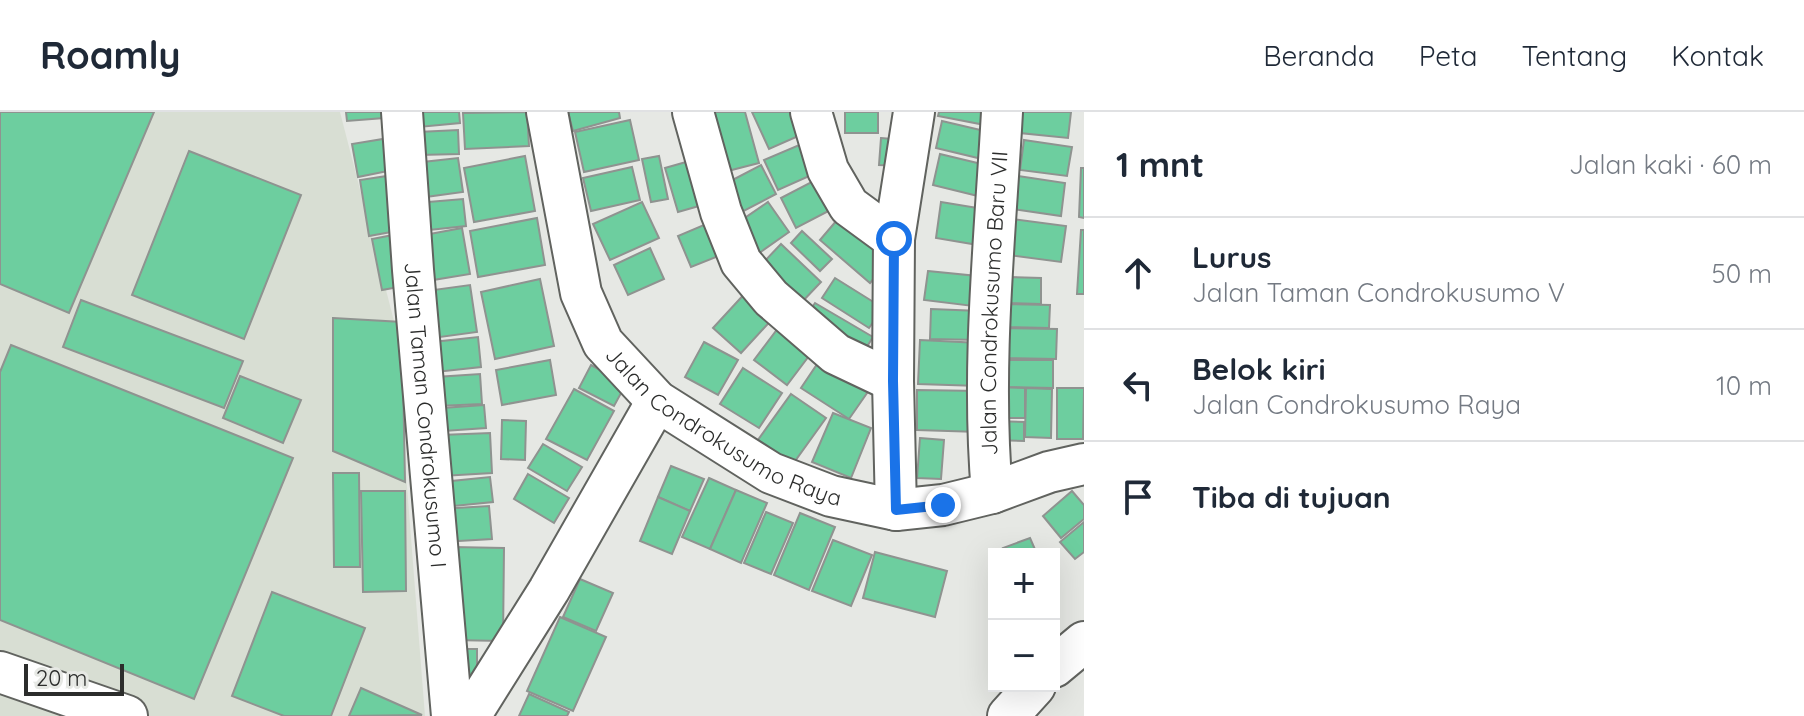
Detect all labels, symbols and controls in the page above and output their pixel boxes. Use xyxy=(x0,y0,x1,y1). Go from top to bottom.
text: Roamly xyxy=(40,31,181,79)
text: Beranda xyxy=(1263,38,1375,73)
text: Peta xyxy=(1419,38,1477,73)
text: Tentang xyxy=(1521,38,1627,73)
text: Kontak xyxy=(1671,38,1764,73)
text: 1 mnt xyxy=(1116,143,1204,186)
text: Jalan kaki · 60 m xyxy=(1569,148,1772,181)
street label: Jalan Condrokusumo Baru VII xyxy=(974,150,1014,456)
route start xyxy=(876,221,912,257)
text: Lurus xyxy=(1192,238,1272,276)
icon: ahead xyxy=(1116,251,1160,295)
text: 50 m xyxy=(1712,257,1772,290)
street label: Jalan Taman Condrokusumo I xyxy=(398,261,453,569)
text: Jalan Taman Condrokusumo V xyxy=(1192,276,1565,309)
street label: Jalan Condrokusumo Raya xyxy=(600,341,844,512)
text: Belok kiri xyxy=(1192,350,1326,388)
icon: left xyxy=(1116,363,1160,407)
text: 10 m xyxy=(1716,369,1772,402)
text: Jalan Condrokusumo Raya xyxy=(1192,388,1521,421)
icon: arrive xyxy=(1116,475,1160,519)
text: Tiba di tujuan xyxy=(1192,478,1391,516)
route end xyxy=(925,487,961,523)
map controls xyxy=(988,548,1060,692)
button: + xyxy=(988,548,1060,620)
button: − xyxy=(988,620,1060,692)
scale bar xyxy=(24,660,124,696)
text: 20 m xyxy=(36,664,87,692)

